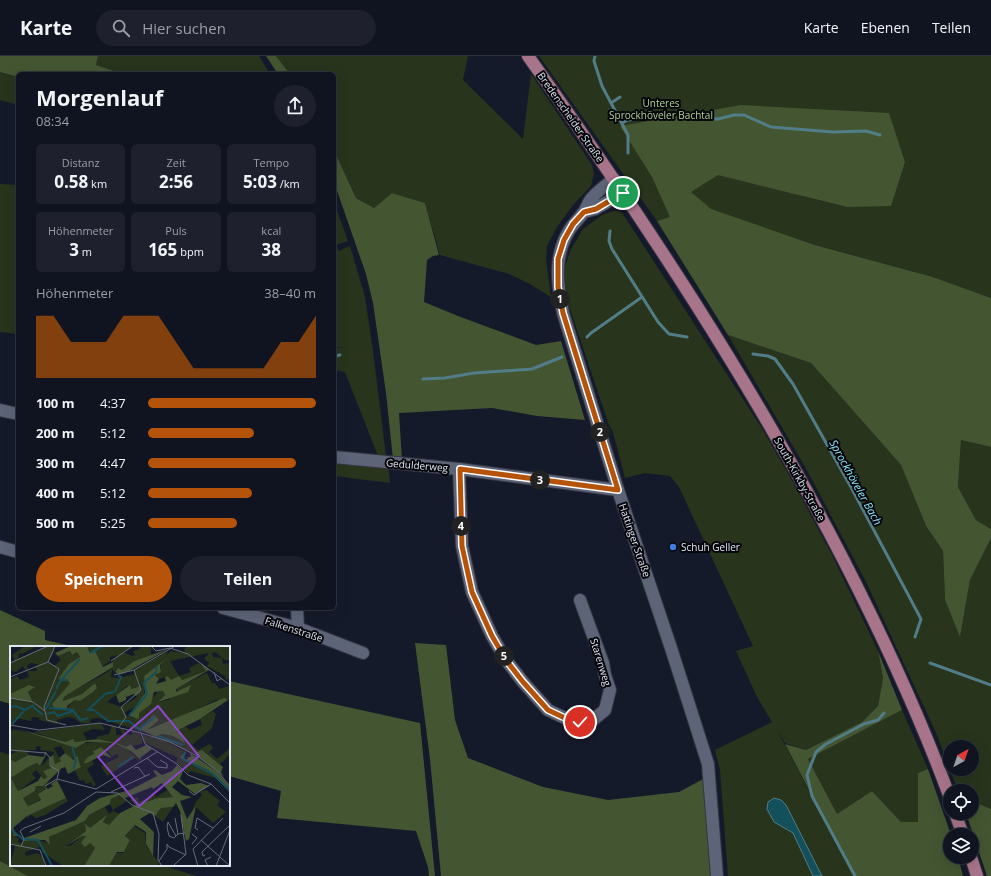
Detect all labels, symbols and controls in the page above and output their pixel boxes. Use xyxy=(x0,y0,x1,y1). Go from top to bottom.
search box xyxy=(96,10,376,46)
text: Karte xyxy=(20,15,72,41)
icon: search xyxy=(110,17,132,39)
text: Hier suchen xyxy=(142,18,226,38)
text: Karte xyxy=(804,18,839,37)
text: Ebenen xyxy=(861,18,910,37)
text: Teilen xyxy=(932,18,971,37)
street label: Bredenscheider Straße xyxy=(535,69,608,165)
text: Morgenlauf xyxy=(36,82,163,112)
button: share xyxy=(274,85,316,127)
park label: Unteres Sprockhöveler Bachtal xyxy=(609,96,713,122)
text: 08:34 xyxy=(36,112,69,130)
text: Distanz xyxy=(62,155,100,170)
text: Zeit xyxy=(166,155,186,170)
text: Tempo xyxy=(253,155,289,170)
text: 0.58 xyxy=(54,170,88,193)
text: 2:56 xyxy=(159,170,193,193)
text: 5:03 xyxy=(243,170,277,193)
text: km xyxy=(88,176,107,191)
text: /km xyxy=(277,176,300,191)
pin xyxy=(606,176,640,210)
icon: arrive xyxy=(612,182,634,204)
text: Höhenmeter xyxy=(48,223,113,238)
text: Puls xyxy=(165,223,187,238)
text: kcal xyxy=(261,223,281,238)
text: 3 xyxy=(69,238,79,261)
text: 165 xyxy=(148,238,177,261)
text: 38 xyxy=(262,238,281,261)
text: m xyxy=(79,244,92,259)
text: bpm xyxy=(177,244,204,259)
text: Höhenmeter xyxy=(36,284,113,302)
text: 38–40 m xyxy=(264,284,316,302)
pin: 1 xyxy=(550,289,570,309)
text: 1 xyxy=(557,291,563,306)
text: 100 m xyxy=(36,394,74,412)
text: 4:37 xyxy=(100,394,126,412)
pin: 2 xyxy=(590,422,610,442)
text: 200 m xyxy=(36,424,74,442)
text: 5:12 xyxy=(100,424,126,442)
text: 2 xyxy=(597,424,603,439)
street label: South-Kirkby-Straße xyxy=(771,435,829,524)
water label: Sprockhöveler Bach xyxy=(826,437,886,527)
text: 300 m xyxy=(36,454,74,472)
text: 4:47 xyxy=(100,454,126,472)
street label: Gedulderweg xyxy=(385,455,449,475)
pin: 3 xyxy=(530,470,550,490)
text: 3 xyxy=(537,472,543,487)
text: 400 m xyxy=(36,484,74,502)
text: 5:12 xyxy=(100,484,126,502)
street label: Hattinger Straße xyxy=(616,501,654,579)
text: 500 m xyxy=(36,514,74,532)
text: 5:25 xyxy=(100,514,126,532)
pin: 4 xyxy=(451,516,471,536)
text: 4 xyxy=(458,518,464,533)
place label: Schuh Geller xyxy=(681,540,740,554)
marker: Schuh Geller xyxy=(668,542,678,552)
button: Speichern xyxy=(36,556,172,602)
button: Teilen xyxy=(180,556,316,602)
street label: Falkenstraße xyxy=(263,613,325,645)
street label: Starenweg xyxy=(587,636,615,688)
inset map xyxy=(10,646,230,866)
pin: 5 xyxy=(494,646,514,666)
text: 5 xyxy=(501,648,507,663)
pin xyxy=(563,705,597,739)
icon: check xyxy=(569,711,591,733)
north arrow xyxy=(943,740,979,776)
map controls xyxy=(943,740,979,864)
button: locate xyxy=(943,784,979,820)
button: layers xyxy=(943,828,979,864)

